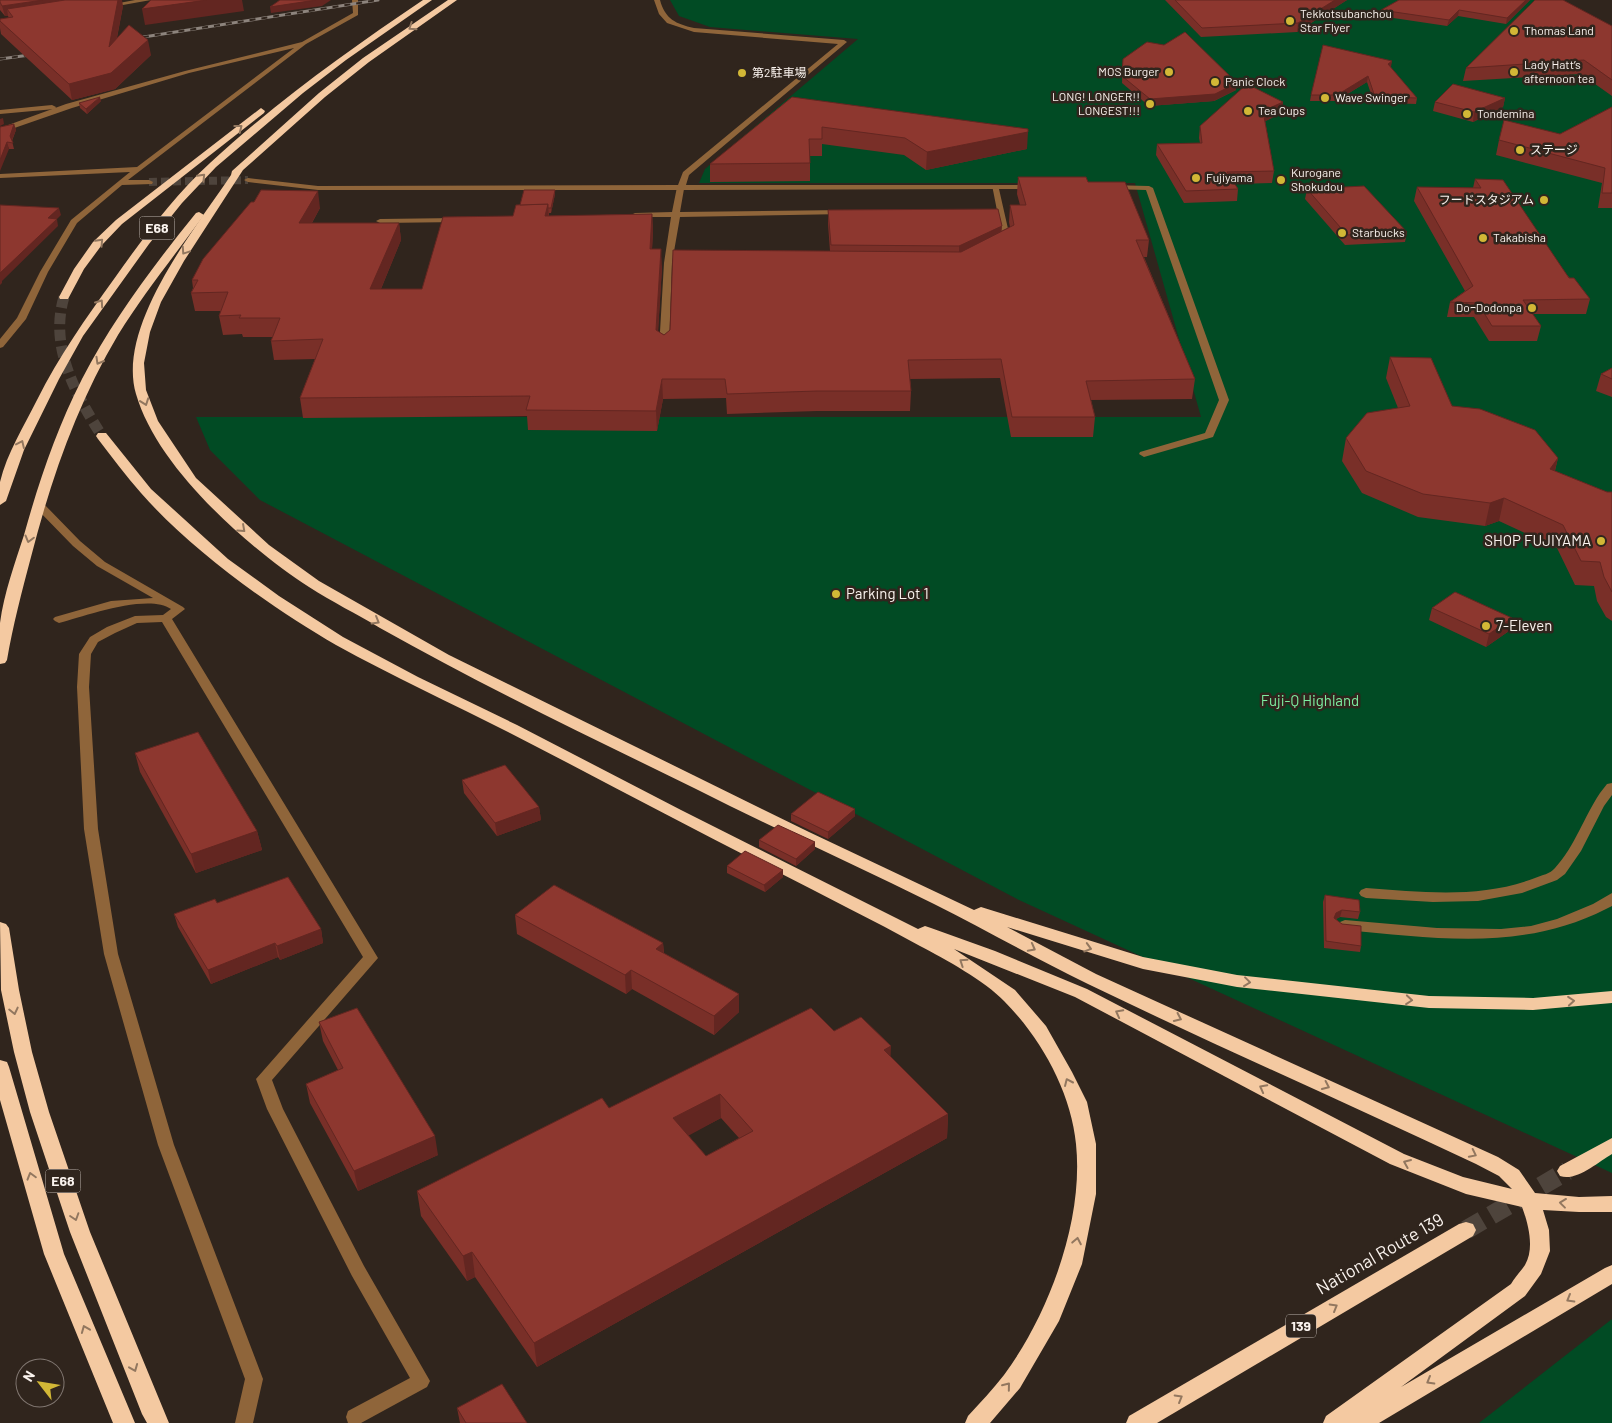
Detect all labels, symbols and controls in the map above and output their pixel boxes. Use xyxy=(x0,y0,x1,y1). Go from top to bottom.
place label: Tekkotsubanchou Star Flyer xyxy=(1300,6,1392,34)
marker: Tekkotsubanchou Star Flyer xyxy=(1284,15,1296,27)
one-way arrow xyxy=(408,21,418,30)
place label: Thomas Land xyxy=(1524,23,1594,37)
marker: Thomas Land xyxy=(1508,25,1520,37)
place label: Lady Hatt’s afternoon tea xyxy=(1524,57,1594,85)
place label: MOS Burger xyxy=(1098,64,1160,78)
place label: 第2駐車場 xyxy=(752,65,806,79)
marker: MOS Burger xyxy=(1163,66,1175,78)
marker: Lady Hatt’s afternoon tea xyxy=(1508,66,1520,78)
marker: 第2駐車場 xyxy=(736,67,748,79)
place label: Panic Clock xyxy=(1225,74,1285,88)
marker: Panic Clock xyxy=(1209,76,1221,88)
place label: LONG! LONGER!! LONGEST!!! xyxy=(1052,89,1140,117)
place label: Wave Swinger xyxy=(1335,90,1408,104)
marker: Wave Swinger xyxy=(1319,92,1331,104)
marker: LONG! LONGER!! LONGEST!!! xyxy=(1144,98,1156,110)
place label: Tea Cups xyxy=(1258,103,1305,117)
marker: Tea Cups xyxy=(1242,105,1254,117)
place label: Tondemina xyxy=(1477,106,1534,120)
marker: Tondemina xyxy=(1461,108,1473,120)
one-way arrow xyxy=(233,125,242,133)
place label: ステージ xyxy=(1530,142,1578,156)
marker: ステージ xyxy=(1514,144,1526,156)
place label: Kurogane Shokudou xyxy=(1291,165,1343,193)
place label: Fujiyama xyxy=(1206,170,1253,184)
marker: Fujiyama xyxy=(1190,172,1202,184)
one-way arrow xyxy=(196,173,205,182)
marker: Kurogane Shokudou xyxy=(1275,174,1287,186)
place label: フードスタジアム xyxy=(1439,192,1534,206)
marker: フードスタジアム xyxy=(1538,194,1550,206)
road number: E68 xyxy=(140,217,174,240)
place label: Starbucks xyxy=(1352,225,1405,239)
marker: Starbucks xyxy=(1336,227,1348,239)
place label: Takabisha xyxy=(1493,230,1546,244)
marker: Takabisha xyxy=(1477,232,1489,244)
one-way arrow xyxy=(94,238,103,247)
one-way arrow xyxy=(182,246,192,255)
one-way arrow xyxy=(94,299,103,309)
place label: DoｰDodonpa xyxy=(1456,300,1522,314)
marker: DoｰDodonpa xyxy=(1526,302,1538,314)
one-way arrow xyxy=(95,355,105,364)
one-way arrow xyxy=(139,397,149,405)
one-way arrow xyxy=(15,440,25,449)
one-way arrow xyxy=(237,524,246,533)
place label: SHOP FUJIYAMA xyxy=(1484,531,1591,549)
one-way arrow xyxy=(25,534,35,542)
marker: SHOP FUJIYAMA xyxy=(1595,535,1607,547)
place label: Parking Lot 1 xyxy=(846,584,929,602)
marker: Parking Lot 1 xyxy=(830,588,842,600)
one-way arrow xyxy=(371,614,380,624)
place label: 7-Eleven xyxy=(1496,616,1552,634)
marker: 7-Eleven xyxy=(1480,620,1492,632)
park label: Fuji-Q Highland xyxy=(1261,691,1359,709)
one-way arrow xyxy=(1026,942,1035,952)
one-way arrow xyxy=(1084,942,1092,952)
one-way arrow xyxy=(959,959,969,968)
one-way arrow xyxy=(1243,976,1251,987)
one-way arrow xyxy=(1405,994,1413,1005)
one-way arrow xyxy=(1567,995,1575,1006)
one-way arrow xyxy=(8,1006,19,1015)
one-way arrow xyxy=(1115,1009,1124,1019)
one-way arrow xyxy=(1173,1012,1182,1023)
one-way arrow xyxy=(1063,1078,1074,1087)
one-way arrow xyxy=(1321,1080,1330,1090)
one-way arrow xyxy=(1259,1084,1268,1094)
one-way arrow xyxy=(1468,1148,1477,1158)
one-way arrow xyxy=(1403,1159,1412,1170)
road number: E68 xyxy=(46,1170,80,1192)
one-way arrow xyxy=(27,1173,37,1181)
one-way arrow xyxy=(1559,1198,1567,1209)
street label: National Route 139 xyxy=(1312,1208,1447,1299)
one-way arrow xyxy=(69,1212,79,1220)
one-way arrow xyxy=(1071,1236,1081,1245)
one-way arrow xyxy=(1566,1292,1575,1302)
one-way arrow xyxy=(1328,1304,1337,1314)
road number: 139 xyxy=(1286,1314,1316,1338)
one-way arrow xyxy=(81,1326,91,1334)
north arrow xyxy=(15,1358,65,1408)
one-way arrow xyxy=(128,1363,138,1372)
text: N xyxy=(19,1368,38,1384)
one-way arrow xyxy=(1426,1375,1435,1385)
one-way arrow xyxy=(1001,1383,1010,1392)
one-way arrow xyxy=(1173,1395,1182,1405)

